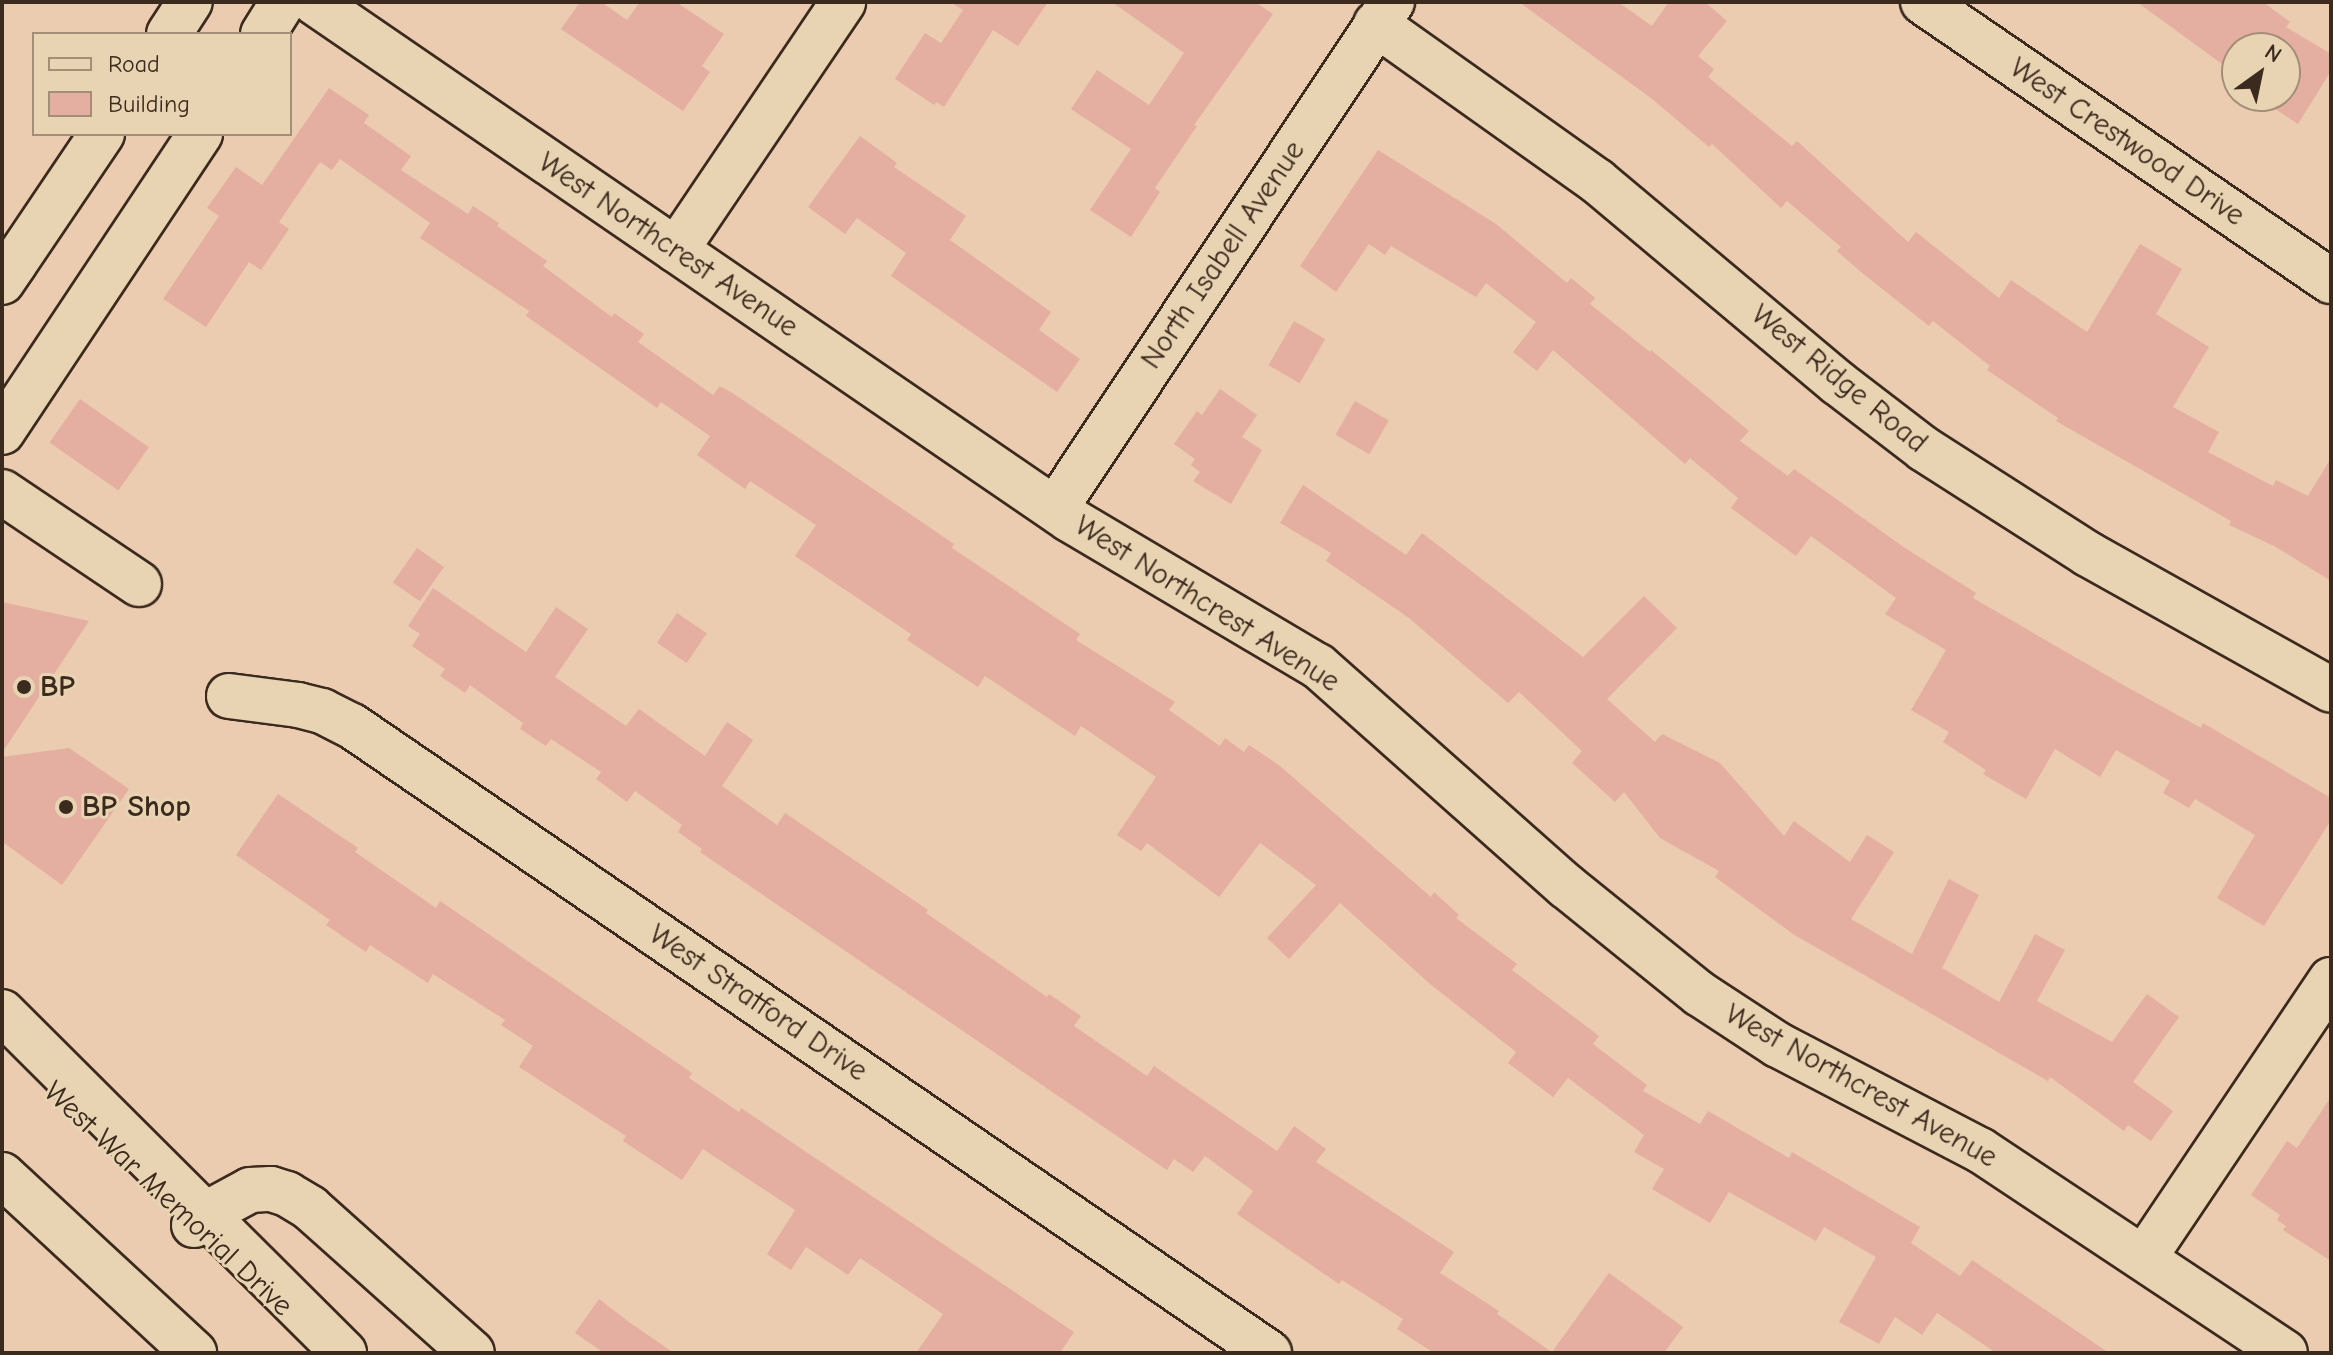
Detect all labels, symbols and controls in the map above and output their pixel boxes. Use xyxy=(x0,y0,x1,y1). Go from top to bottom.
legend xyxy=(32,32,292,136)
north arrow xyxy=(2221,32,2301,112)
text: N xyxy=(2260,39,2286,68)
text: Road xyxy=(108,50,160,78)
street label: West Crestwood Drive xyxy=(2003,50,2251,234)
text: Building xyxy=(108,90,190,118)
street label: North Isabell Avenue xyxy=(1133,134,1313,376)
street label: West Northcrest Avenue xyxy=(531,145,805,345)
street label: West Ridge Road xyxy=(1744,297,1934,461)
street label: West Northcrest Avenue xyxy=(1068,508,1346,700)
place label: BP xyxy=(40,669,75,705)
marker: BP xyxy=(15,678,33,696)
place label: BP Shop xyxy=(82,789,191,825)
marker: BP Shop xyxy=(57,798,75,816)
street label: West Stratford Drive xyxy=(642,917,874,1089)
street label: West Northcrest Avenue xyxy=(1719,996,2003,1176)
street label: West War Memorial Drive xyxy=(36,1074,300,1324)

